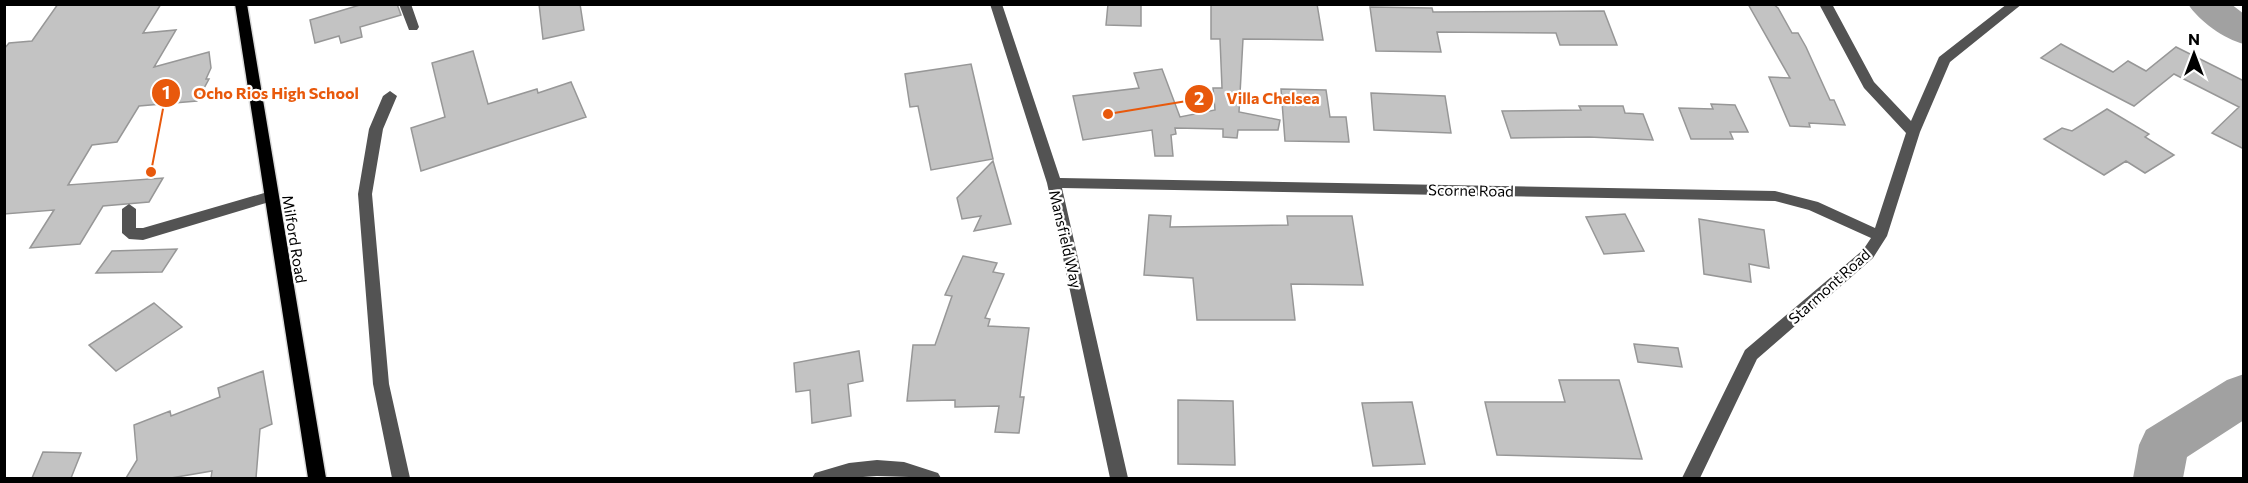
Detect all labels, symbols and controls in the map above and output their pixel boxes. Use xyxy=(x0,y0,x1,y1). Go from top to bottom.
north arrow xyxy=(2164,24,2224,84)
text: N xyxy=(2188,29,2200,48)
callout: Ocho Rios High School xyxy=(151,76,371,110)
text: 1 xyxy=(162,81,170,103)
callout: Villa Chelsea xyxy=(1184,82,1332,116)
text: Ocho Rios High School xyxy=(193,83,359,102)
text: 2 xyxy=(1194,87,1204,109)
text: Villa Chelsea xyxy=(1226,88,1320,107)
street label: Scorne Road xyxy=(1428,180,1514,200)
street label: Mansfield Way xyxy=(1046,188,1086,290)
street label: Milford Road xyxy=(279,194,311,284)
street label: Starmont Road xyxy=(1785,245,1873,327)

